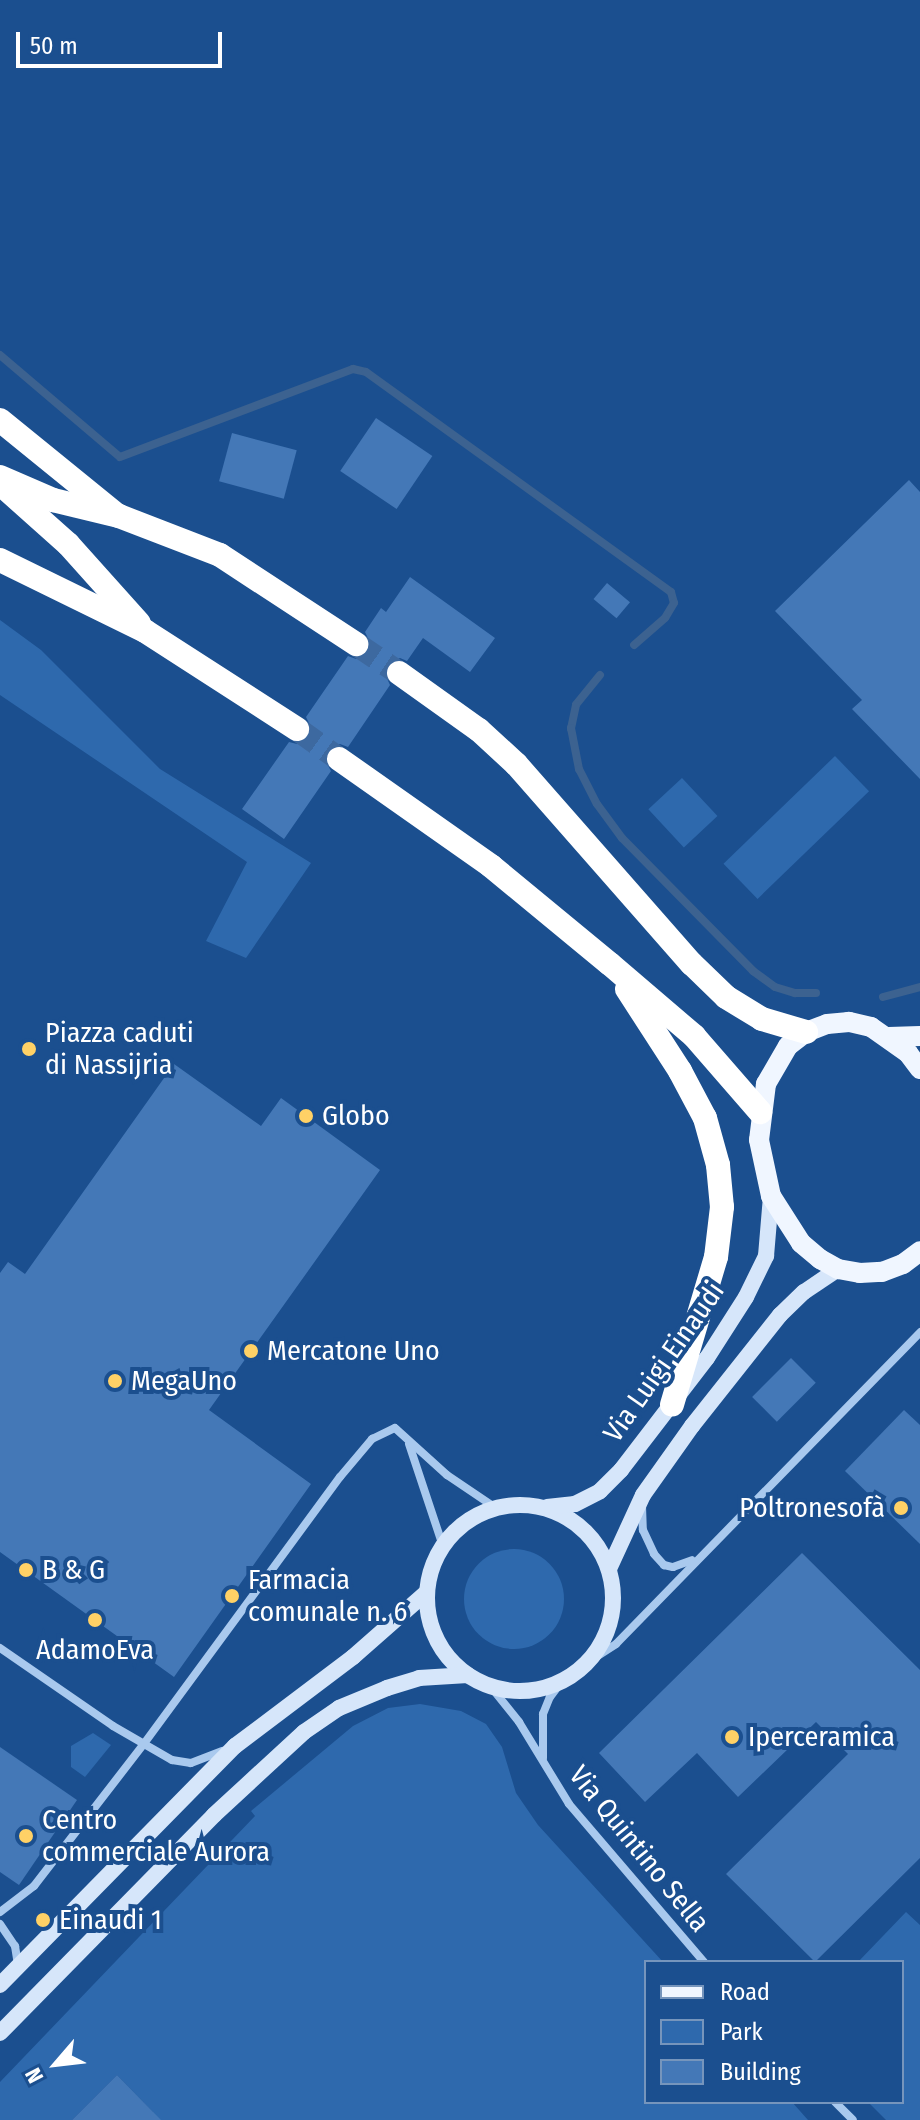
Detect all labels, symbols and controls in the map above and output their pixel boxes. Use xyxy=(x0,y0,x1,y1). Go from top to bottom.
scale bar xyxy=(20,16,226,66)
text: 50 m xyxy=(30,32,78,60)
place label: Piazza caduti di Nassijria xyxy=(45,1016,194,1082)
marker: Piazza caduti di Nassijria xyxy=(20,1040,38,1058)
place label: Globo xyxy=(322,1099,390,1133)
marker: Globo xyxy=(297,1107,315,1125)
street label: Via Luigi Einaudi xyxy=(596,1276,732,1448)
place label: Mercatone Uno xyxy=(267,1334,440,1368)
marker: Mercatone Uno xyxy=(242,1342,260,1360)
place label: MegaUno xyxy=(131,1364,237,1398)
marker: MegaUno xyxy=(106,1372,124,1390)
place label: Poltronesofà xyxy=(739,1491,885,1525)
marker: Poltronesofà xyxy=(892,1499,910,1517)
place label: B & G xyxy=(42,1553,105,1587)
marker: B & G xyxy=(17,1561,35,1579)
place label: Farmacia comunale n. 6 xyxy=(248,1563,407,1629)
marker: Farmacia comunale n. 6 xyxy=(223,1587,241,1605)
marker: AdamoEva xyxy=(86,1611,104,1629)
place label: AdamoEva xyxy=(36,1633,154,1667)
place label: Iperceramica xyxy=(748,1720,895,1754)
marker: Iperceramica xyxy=(723,1728,741,1746)
street label: Via Quintino Sella xyxy=(562,1759,716,1939)
place label: Centro commerciale Aurora xyxy=(42,1803,270,1869)
marker: Centro commerciale Aurora xyxy=(17,1827,35,1845)
place label: Einaudi 1 xyxy=(59,1903,162,1937)
marker: Einaudi 1 xyxy=(34,1911,52,1929)
legend xyxy=(644,1960,904,2104)
text: Road xyxy=(720,1978,770,2006)
text: Park xyxy=(720,2018,763,2046)
north arrow xyxy=(16,2024,96,2104)
text: Building xyxy=(720,2058,801,2086)
text: N xyxy=(19,2063,49,2088)

